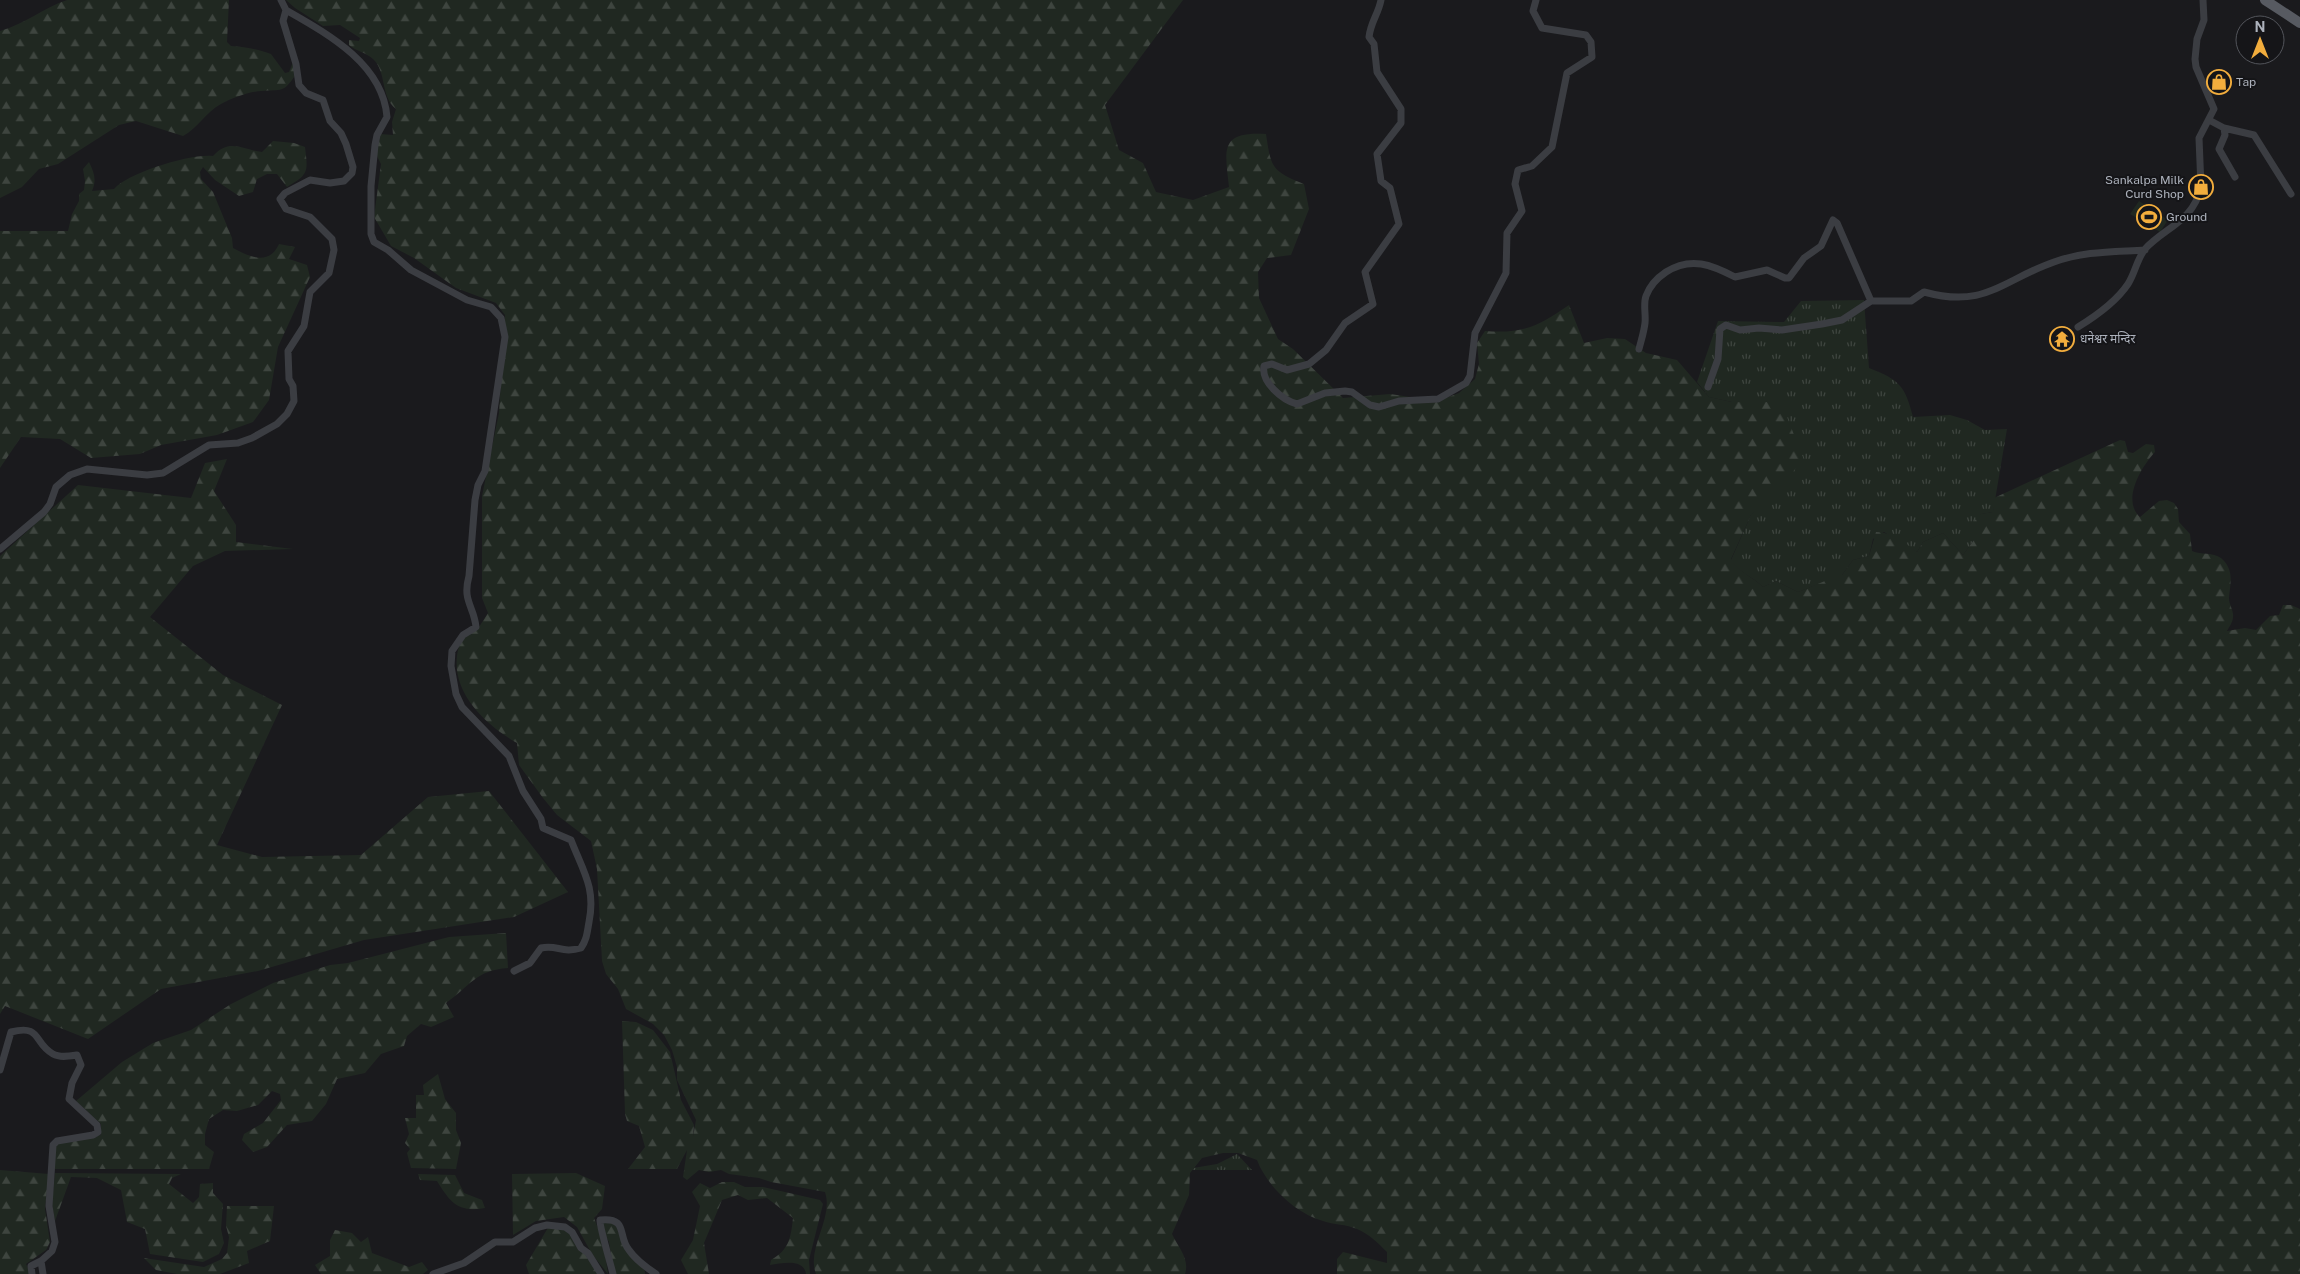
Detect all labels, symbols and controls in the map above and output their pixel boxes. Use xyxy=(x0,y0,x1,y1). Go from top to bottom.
north arrow xyxy=(2235,15,2285,65)
text: N xyxy=(2255,19,2265,35)
shop icon: Tap xyxy=(2206,69,2232,95)
place label: Tap xyxy=(2236,75,2256,89)
place label: Sankalpa Milk Curd Shop xyxy=(2105,173,2184,201)
shop icon: Sankalpa Milk Curd Shop xyxy=(2188,174,2214,200)
sports icon: Ground xyxy=(2136,204,2162,230)
place label: Ground xyxy=(2166,210,2207,224)
temple icon: धनेश्वर मन्दिर xyxy=(2049,326,2075,352)
place label: धनेश्वर मन्दिर xyxy=(2080,331,2136,346)

